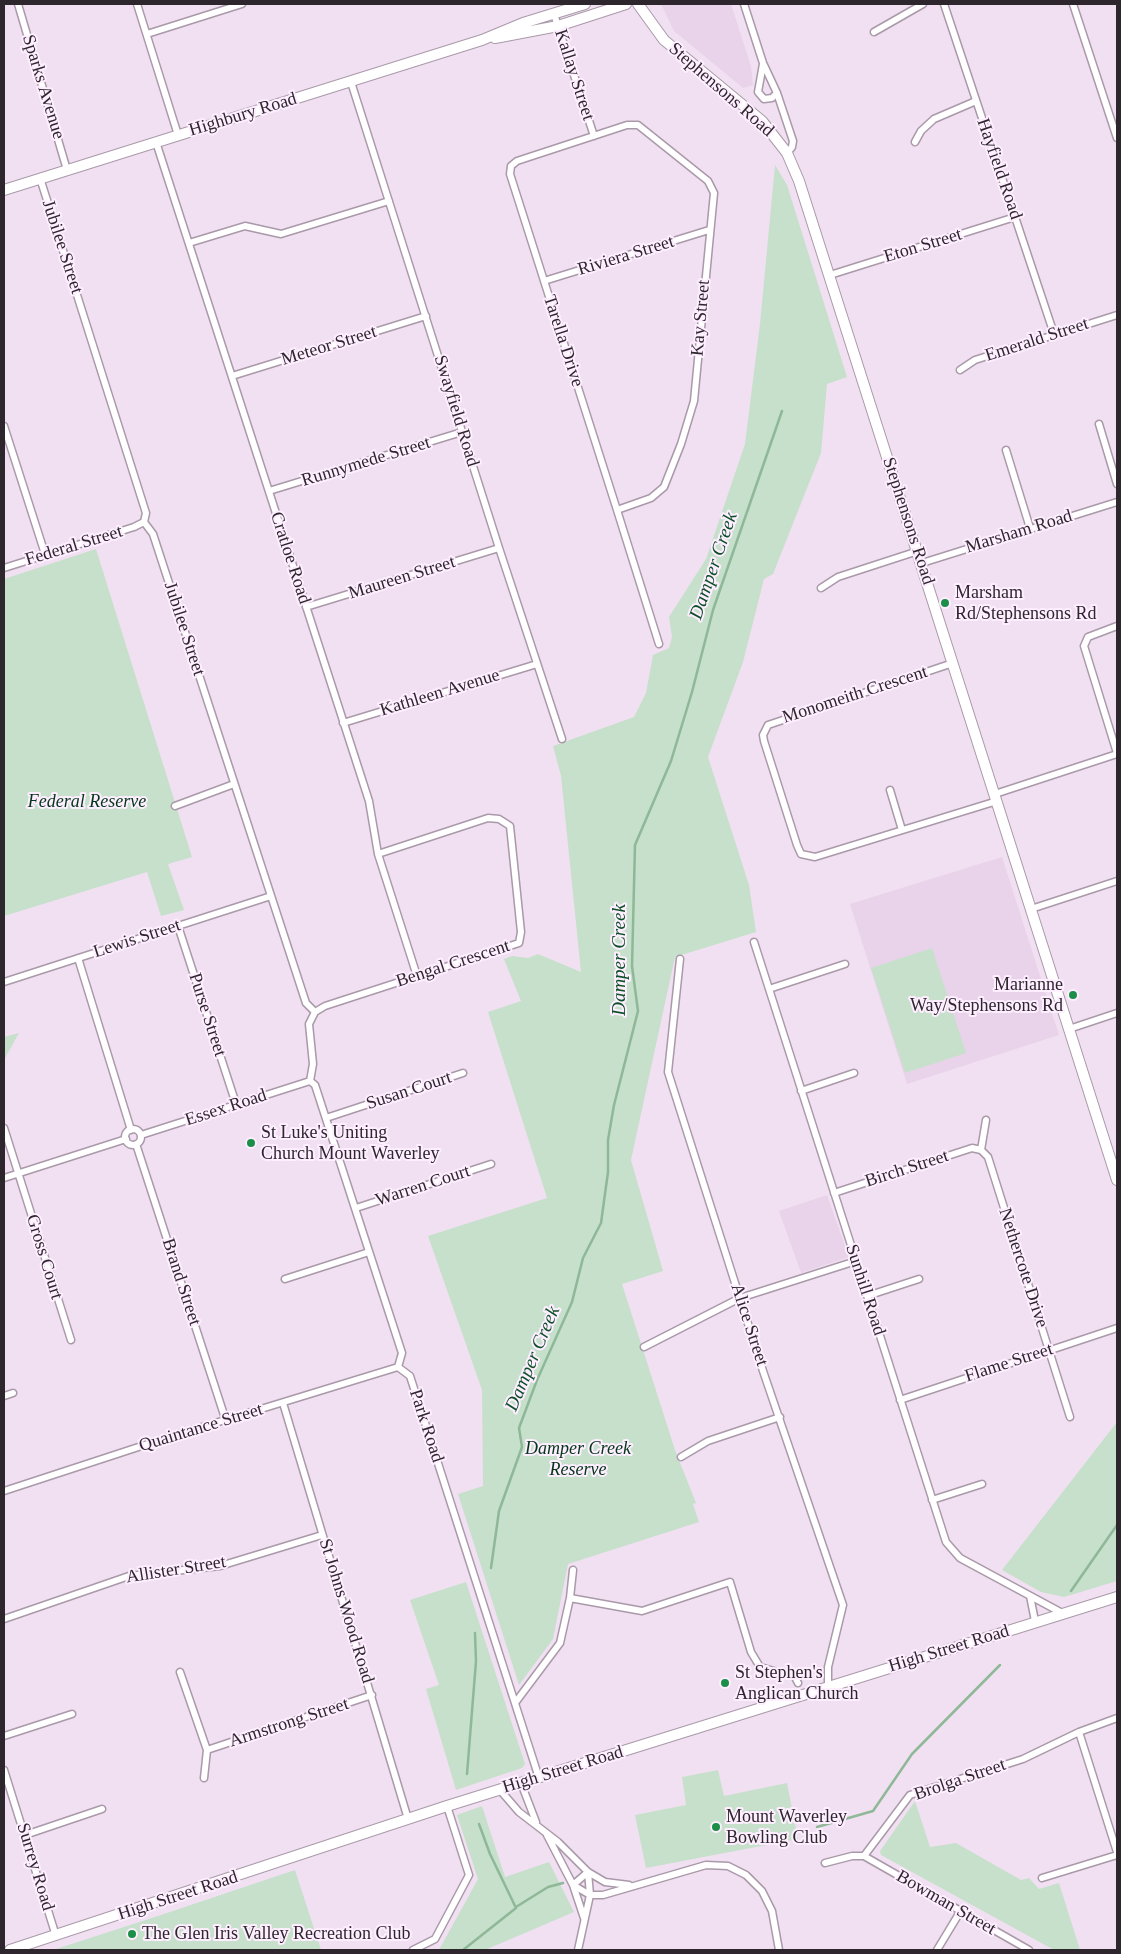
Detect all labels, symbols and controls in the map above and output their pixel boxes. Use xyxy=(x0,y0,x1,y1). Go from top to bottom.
street label: Kallay Street xyxy=(549,27,599,123)
street label: Sparks Avenue xyxy=(17,32,69,142)
street label: Stephensons Road xyxy=(664,38,778,142)
street label: Highbury Road xyxy=(187,88,299,142)
street label: Hayfield Road xyxy=(972,116,1026,222)
street label: Jubilee Street xyxy=(37,197,87,297)
street label: Eton Street xyxy=(881,224,965,268)
street label: Riviera Street xyxy=(575,231,677,281)
street label: Kay Street xyxy=(687,279,715,357)
street label: Tarella Drive xyxy=(538,292,588,390)
street label: Emerald Street xyxy=(983,313,1091,367)
street label: Meteor Street xyxy=(279,321,379,371)
street label: Swayfield Road xyxy=(429,353,483,469)
street label: Runnymede Street xyxy=(299,432,433,492)
street label: Stephensons Road xyxy=(877,455,939,587)
street label: Marsham Road xyxy=(963,506,1075,558)
street label: Cratloe Road xyxy=(265,509,315,607)
water label: Damper Creek xyxy=(685,509,743,623)
street label: Federal Street xyxy=(23,521,125,571)
street label: Maureen Street xyxy=(346,552,458,604)
street label: Jubilee Street xyxy=(159,579,209,679)
place label: Marsham Rd/Stephensons Rd xyxy=(955,582,1097,624)
marker: Marsham Rd/Stephensons Rd xyxy=(939,597,951,609)
street label: Monomeith Crescent xyxy=(780,661,930,729)
street label: Kathleen Avenue xyxy=(377,665,503,721)
park label: Federal Reserve xyxy=(28,791,146,813)
water label: Damper Creek xyxy=(609,904,631,1016)
street label: Lewis Street xyxy=(91,915,183,963)
street label: Bengal Crescent xyxy=(393,935,513,993)
street label: Purse Street xyxy=(183,971,231,1059)
place label: Marianne Way/Stephensons Rd xyxy=(910,974,1063,1016)
marker: Marianne Way/Stephensons Rd xyxy=(1067,989,1079,1001)
street label: Susan Court xyxy=(364,1067,454,1115)
street label: Essex Road xyxy=(182,1085,270,1131)
place label: St Luke's Uniting Church Mount Waverley xyxy=(261,1122,440,1164)
marker: St Luke's Uniting Church Mount Waverley xyxy=(245,1137,257,1149)
street label: Birch Street xyxy=(863,1145,951,1193)
street label: Warren Court xyxy=(373,1161,473,1211)
street label: Nethercote Drive xyxy=(994,1205,1052,1331)
street label: Gross Court xyxy=(21,1212,67,1302)
street label: Brand Street xyxy=(157,1236,205,1328)
street label: Sunhill Road xyxy=(840,1242,890,1338)
street label: Alice Street xyxy=(726,1281,772,1369)
water label: Damper Creek xyxy=(501,1303,565,1415)
street label: Flame Street xyxy=(962,1339,1056,1387)
street label: Park Road xyxy=(404,1387,448,1465)
street label: Quaintance Street xyxy=(136,1399,266,1457)
park label: Damper Creek Reserve xyxy=(525,1438,631,1480)
street label: St Johns Wood Road xyxy=(314,1536,378,1686)
street label: Allister Street xyxy=(125,1551,227,1589)
street label: High Street Road xyxy=(886,1620,1012,1678)
place label: St Stephen's Anglican Church xyxy=(735,1662,858,1705)
marker: St Stephen's Anglican Church xyxy=(719,1677,731,1689)
street label: Armstrong Street xyxy=(226,1693,352,1753)
street label: High Street Road xyxy=(500,1741,626,1799)
street label: Brolga Street xyxy=(911,1754,1009,1806)
place label: Mount Waverley Bowling Club xyxy=(726,1806,847,1848)
street label: Surrey Road xyxy=(11,1821,59,1913)
marker: Mount Waverley Bowling Club xyxy=(710,1821,722,1833)
street label: High Street Road xyxy=(115,1866,241,1926)
street label: Bowman Street xyxy=(892,1866,1000,1940)
place label: The Glen Iris Valley Recreation Club xyxy=(142,1923,410,1945)
marker: The Glen Iris Valley Recreation Club xyxy=(126,1928,138,1940)

